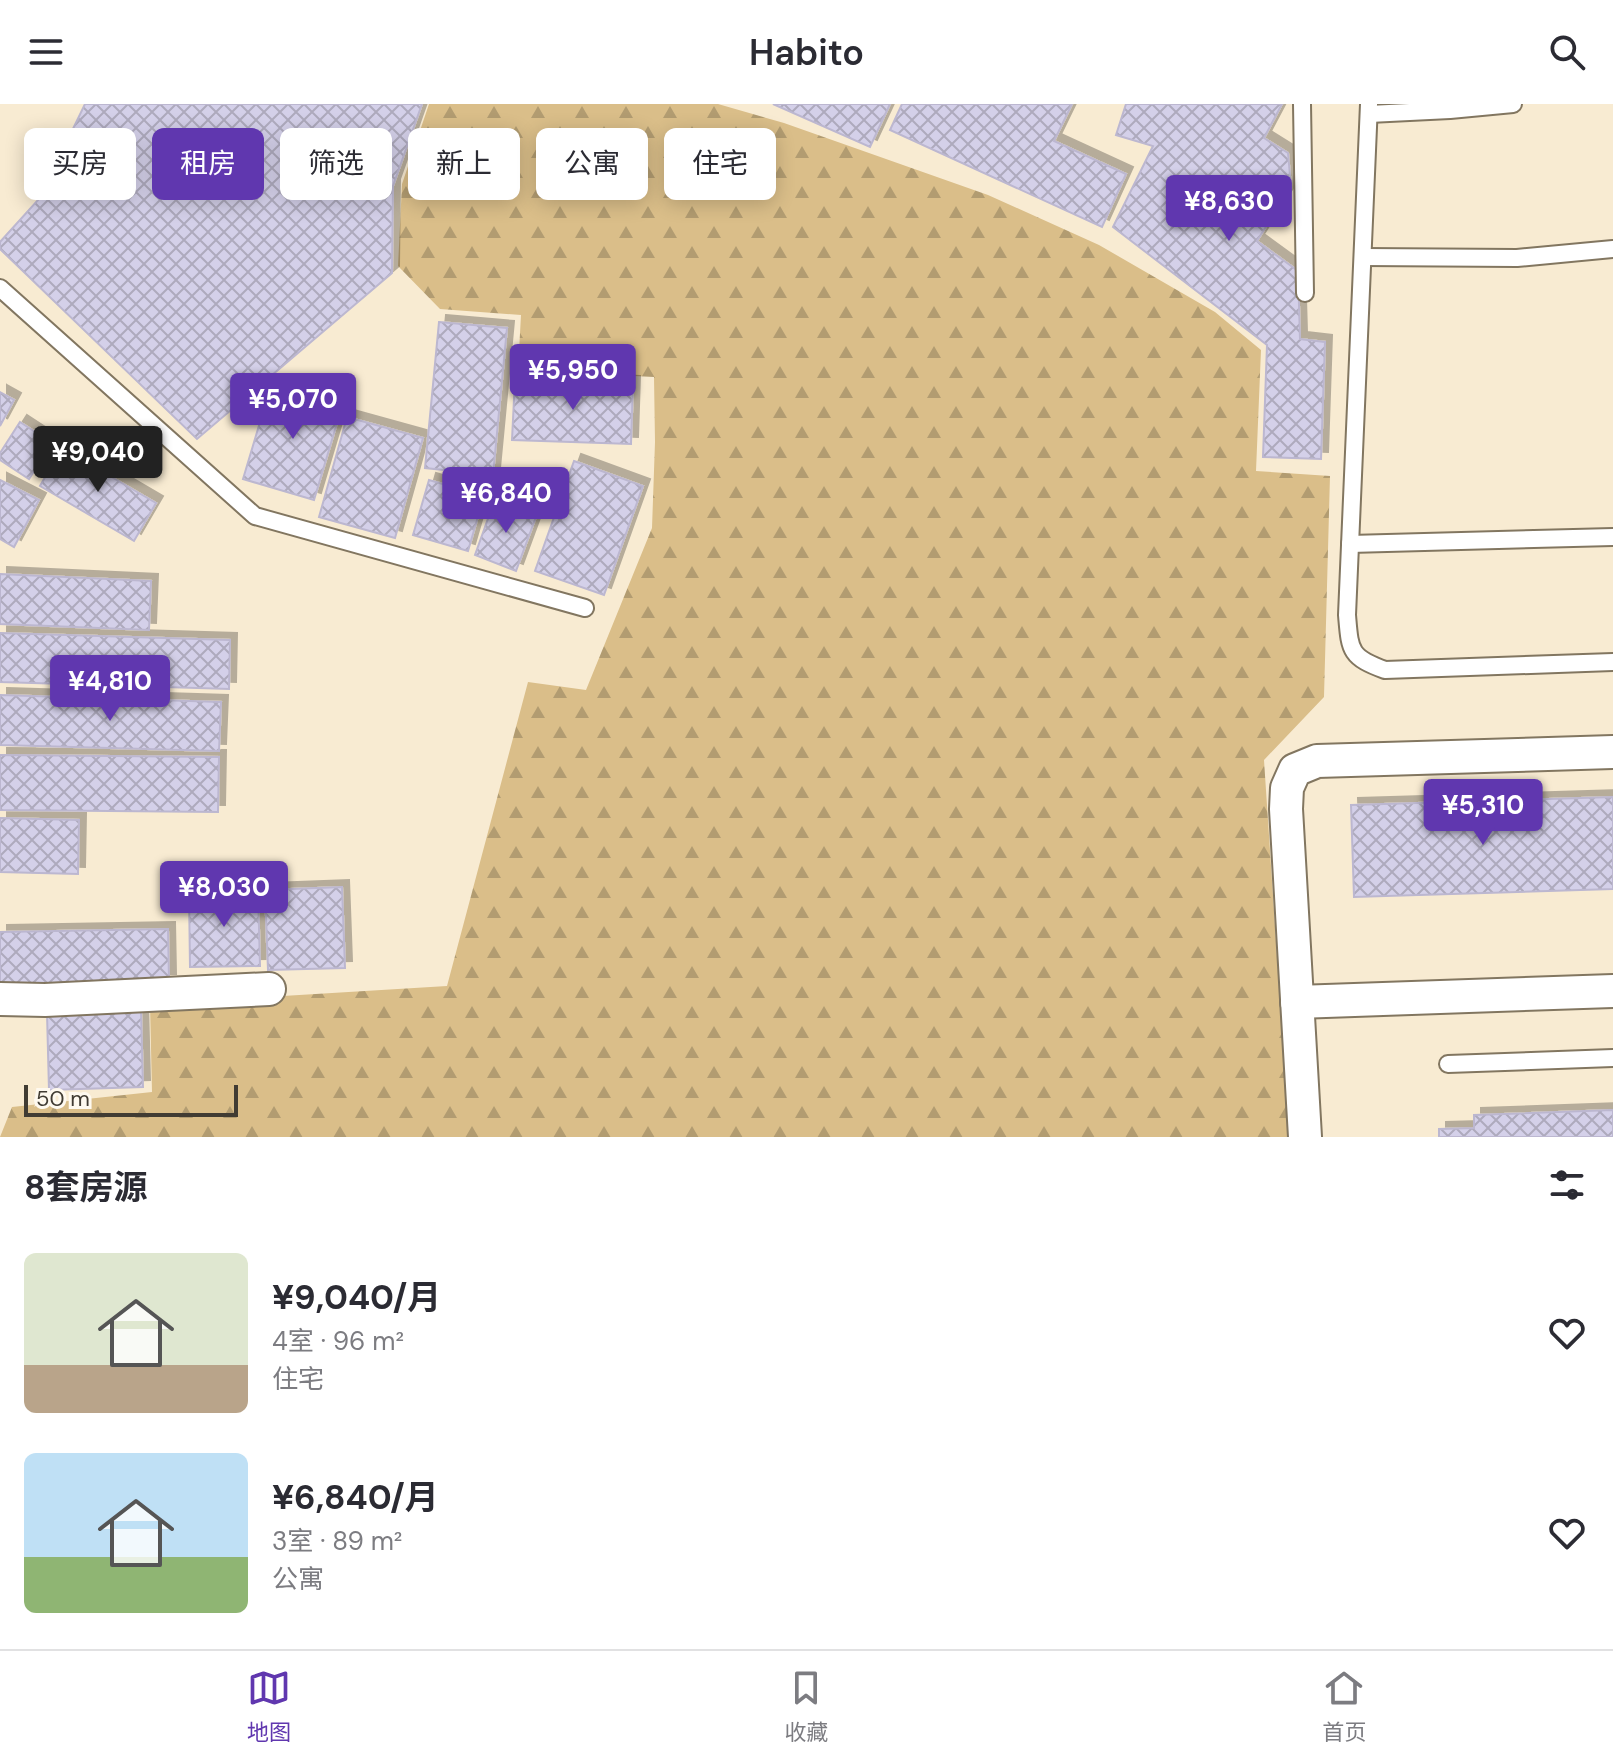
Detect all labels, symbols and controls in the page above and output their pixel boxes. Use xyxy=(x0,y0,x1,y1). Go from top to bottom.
text: Habito xyxy=(749,29,864,76)
icon: menu xyxy=(24,30,68,74)
icon: search xyxy=(1545,30,1589,74)
chip: 买房 xyxy=(24,128,136,200)
chip: 租房 xyxy=(152,128,264,200)
chip: 筛选 xyxy=(280,128,392,200)
chip: 新上 xyxy=(408,128,520,200)
chip: 公寓 xyxy=(536,128,648,200)
chip: 住宅 xyxy=(664,128,776,200)
pin: ¥8,630 xyxy=(1164,175,1294,243)
text: ¥8,630 xyxy=(1184,184,1274,218)
pin: ¥5,950 xyxy=(508,344,638,412)
text: ¥5,950 xyxy=(528,353,618,387)
pin: ¥5,070 xyxy=(228,373,358,441)
text: ¥5,070 xyxy=(248,382,338,416)
pin: ¥9,040 xyxy=(33,426,163,494)
text: ¥9,040 xyxy=(51,435,145,469)
pin: ¥6,840 xyxy=(441,467,571,535)
text: ¥6,840 xyxy=(460,476,552,510)
pin: ¥4,810 xyxy=(45,655,175,723)
text: ¥4,810 xyxy=(68,664,152,698)
pin: ¥5,310 xyxy=(1418,779,1548,847)
text: ¥5,310 xyxy=(1442,788,1524,822)
pin: ¥8,030 xyxy=(159,861,289,929)
text: ¥8,030 xyxy=(178,870,270,904)
scale bar xyxy=(24,1081,238,1117)
text: 50 m xyxy=(36,1084,90,1113)
icon: filters xyxy=(1545,1163,1589,1207)
text: 8套房源 xyxy=(24,1165,148,1210)
text: ¥9,040/月 xyxy=(272,1275,441,1320)
icon: home xyxy=(88,1285,184,1381)
icon: heart xyxy=(1545,1311,1589,1355)
text: 4室 · 96 m² xyxy=(272,1324,404,1358)
text: 住宅 xyxy=(272,1362,324,1396)
text: ¥6,840/月 xyxy=(272,1475,439,1520)
icon: home xyxy=(88,1485,184,1581)
icon: heart xyxy=(1545,1511,1589,1555)
text: 3室 · 89 m² xyxy=(272,1524,402,1558)
text: 公寓 xyxy=(272,1562,324,1596)
tab: 地图 xyxy=(247,1666,291,1747)
tab: 收藏 xyxy=(784,1666,828,1747)
tab: 首页 xyxy=(1322,1666,1366,1747)

